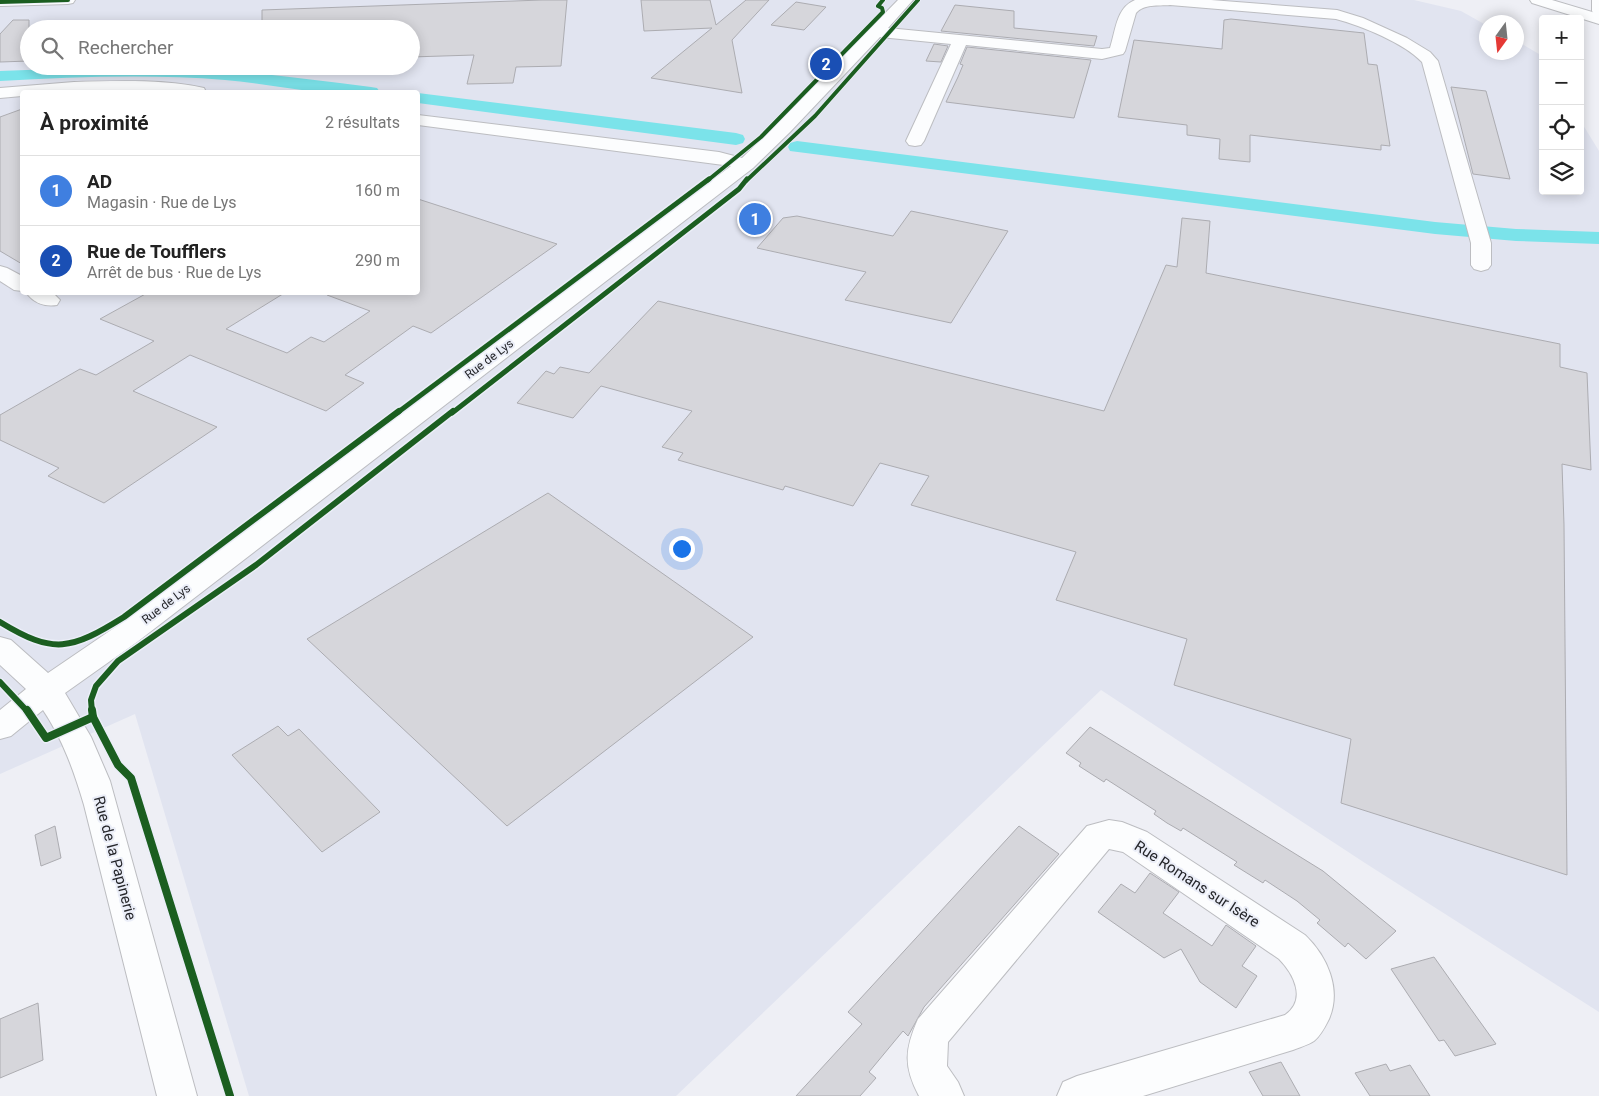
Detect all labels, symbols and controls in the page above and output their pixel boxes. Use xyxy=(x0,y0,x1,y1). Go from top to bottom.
north arrow xyxy=(1479,15,1524,60)
map controls xyxy=(1539,15,1584,195)
button: + xyxy=(1539,15,1584,60)
search box xyxy=(20,20,420,75)
icon: search xyxy=(38,34,66,62)
text: Rechercher xyxy=(78,36,173,59)
pin: 2 xyxy=(810,45,842,83)
button: − xyxy=(1539,60,1584,105)
button: locate xyxy=(1539,105,1584,150)
text: À proximité xyxy=(40,111,149,135)
text: 2 résultats xyxy=(325,113,400,132)
button: layers xyxy=(1539,150,1584,195)
text: AD xyxy=(87,170,112,193)
text: 1 xyxy=(51,181,61,200)
text: 160 m xyxy=(355,181,400,200)
text: Magasin · Rue de Lys xyxy=(87,193,236,212)
pin: 1 xyxy=(739,200,771,238)
text: Rue de Toufflers xyxy=(87,240,226,263)
text: 2 xyxy=(51,251,61,270)
text: 290 m xyxy=(355,251,400,270)
text: Arrêt de bus · Rue de Lys xyxy=(87,263,262,282)
street label: Rue de Lys xyxy=(462,336,516,382)
your location xyxy=(669,536,695,562)
street label: Rue de Lys xyxy=(139,581,193,627)
street label: Rue de la Papinerie xyxy=(90,794,140,922)
street label: Rue Romans sur Isère xyxy=(1131,837,1263,931)

